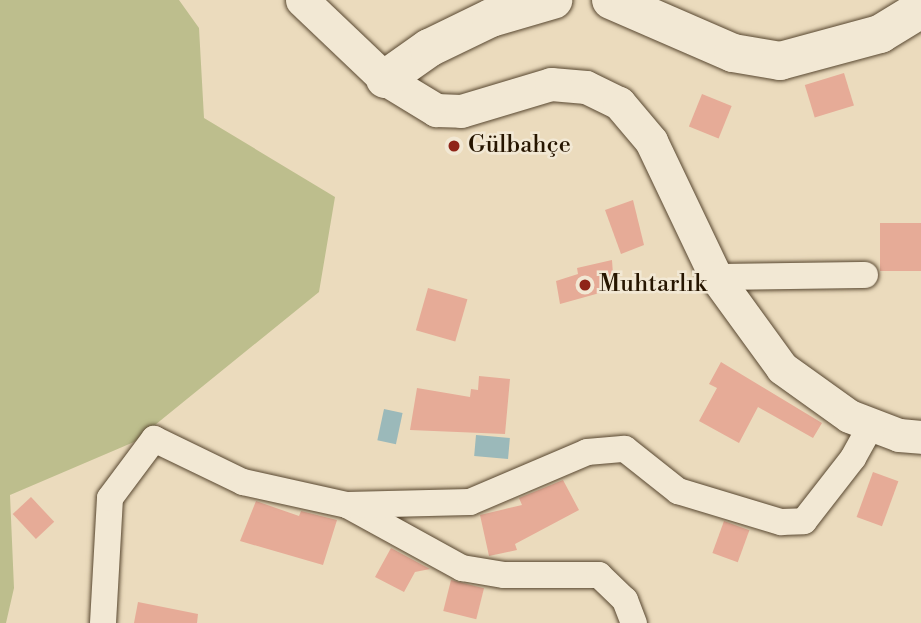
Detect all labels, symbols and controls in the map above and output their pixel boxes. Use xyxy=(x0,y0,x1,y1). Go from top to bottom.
place label: Gülbahçe xyxy=(468,132,571,160)
marker: Gülbahçe xyxy=(446,138,462,154)
place label: Muhtarlık xyxy=(599,271,707,299)
marker: Muhtarlık xyxy=(577,277,593,293)

